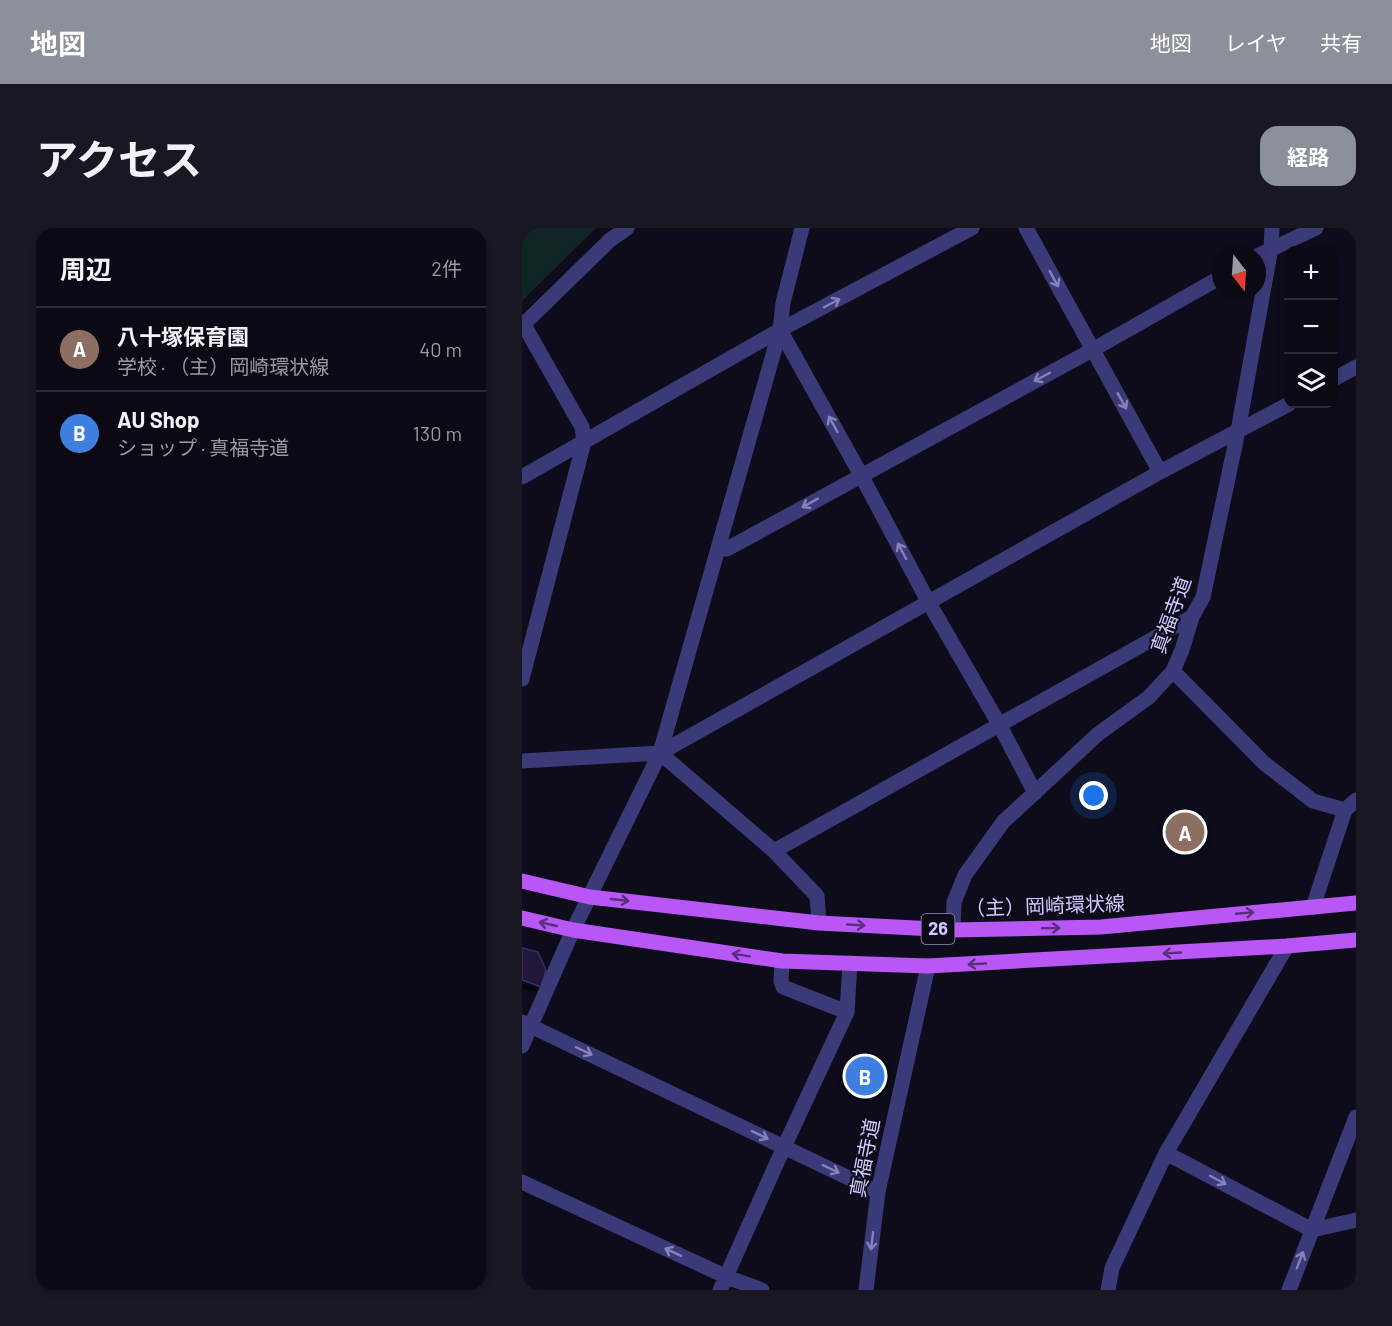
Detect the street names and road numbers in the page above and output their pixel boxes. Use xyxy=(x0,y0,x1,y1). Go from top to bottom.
street label: 真福寺道 xyxy=(1145,573,1195,656)
street label: （主）岡崎環状線 xyxy=(965,890,1125,920)
road number: 26 xyxy=(922,914,954,944)
street label: 真福寺道 xyxy=(845,1116,883,1199)

